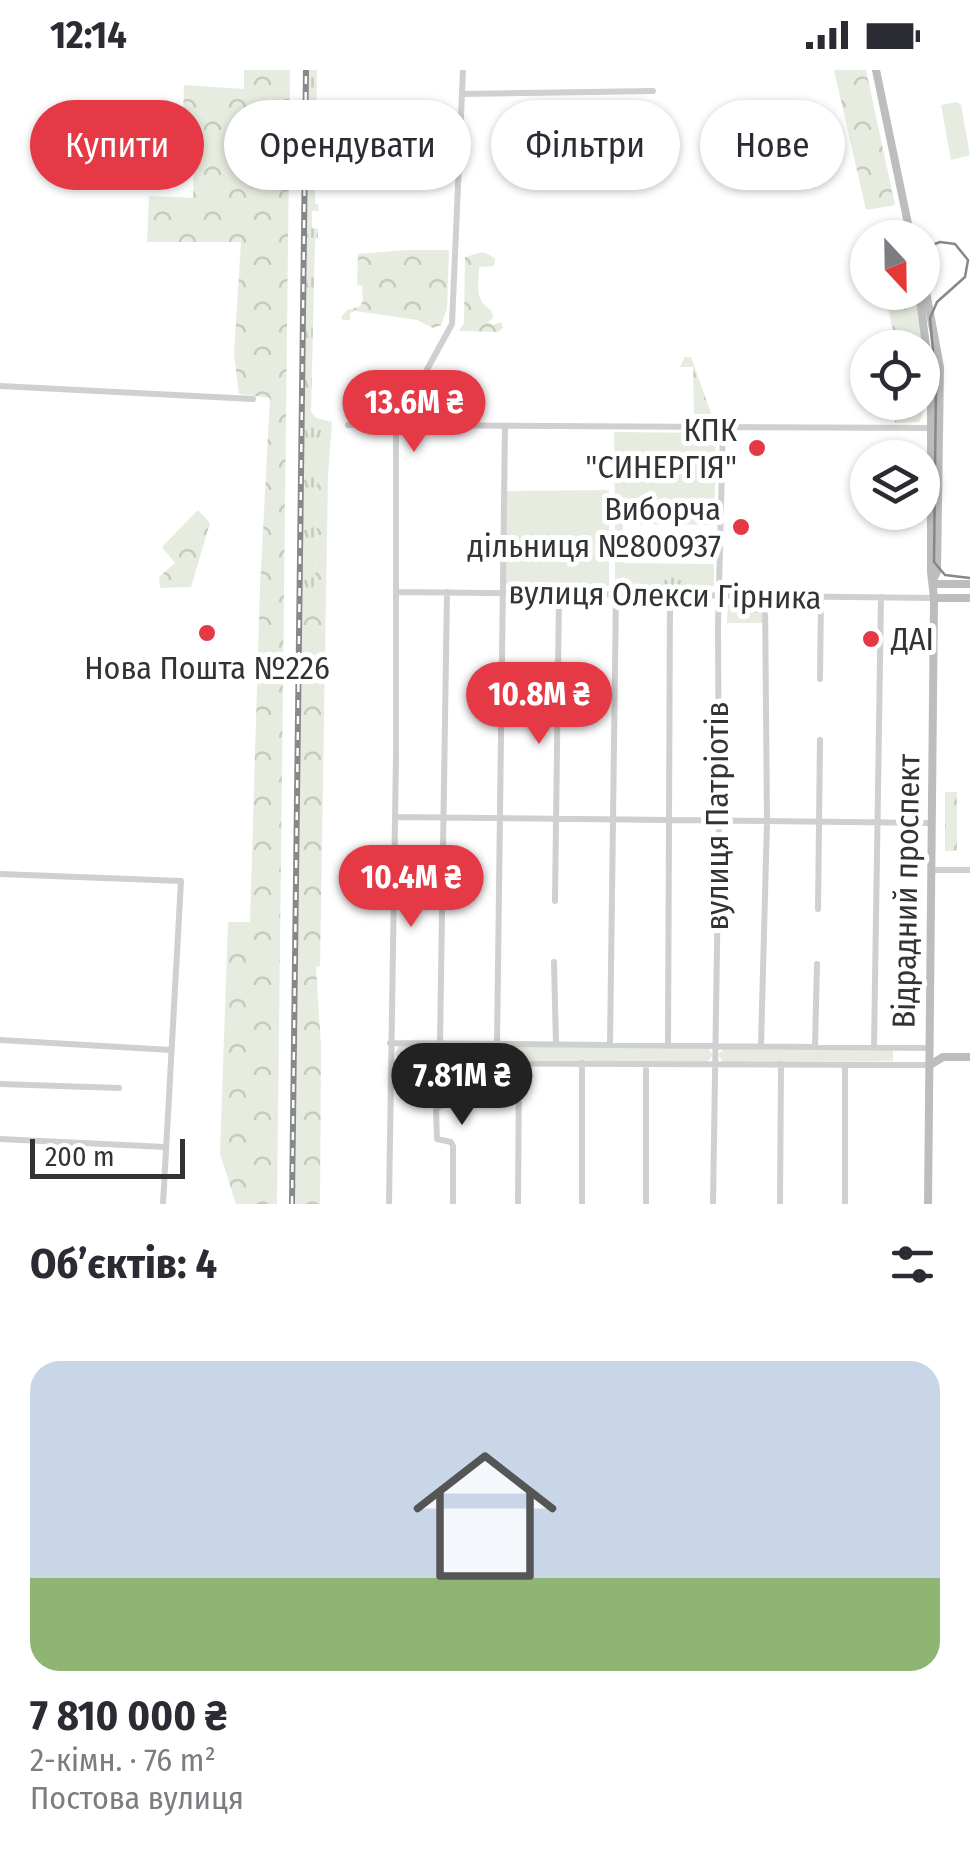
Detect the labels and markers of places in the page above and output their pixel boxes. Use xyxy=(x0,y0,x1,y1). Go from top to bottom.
pin: 13.6M ₴ xyxy=(322,370,506,455)
place label: КПК "СИНЕРГІЯ" xyxy=(585,411,737,486)
marker: КПК "СИНЕРГІЯ" xyxy=(746,437,768,459)
place label: Виборча дільниця №800937 xyxy=(468,490,721,565)
marker: Виборча дільниця №800937 xyxy=(730,516,752,538)
place label: ДАІ xyxy=(890,620,934,658)
marker: Нова Пошта №226 xyxy=(196,622,218,644)
marker: ДАІ xyxy=(860,628,882,650)
place label: Нова Пошта №226 xyxy=(84,649,330,687)
pin: 10.8M ₴ xyxy=(447,662,631,747)
pin: 10.4M ₴ xyxy=(319,845,503,930)
pin: 7.81M ₴ xyxy=(370,1043,554,1128)

